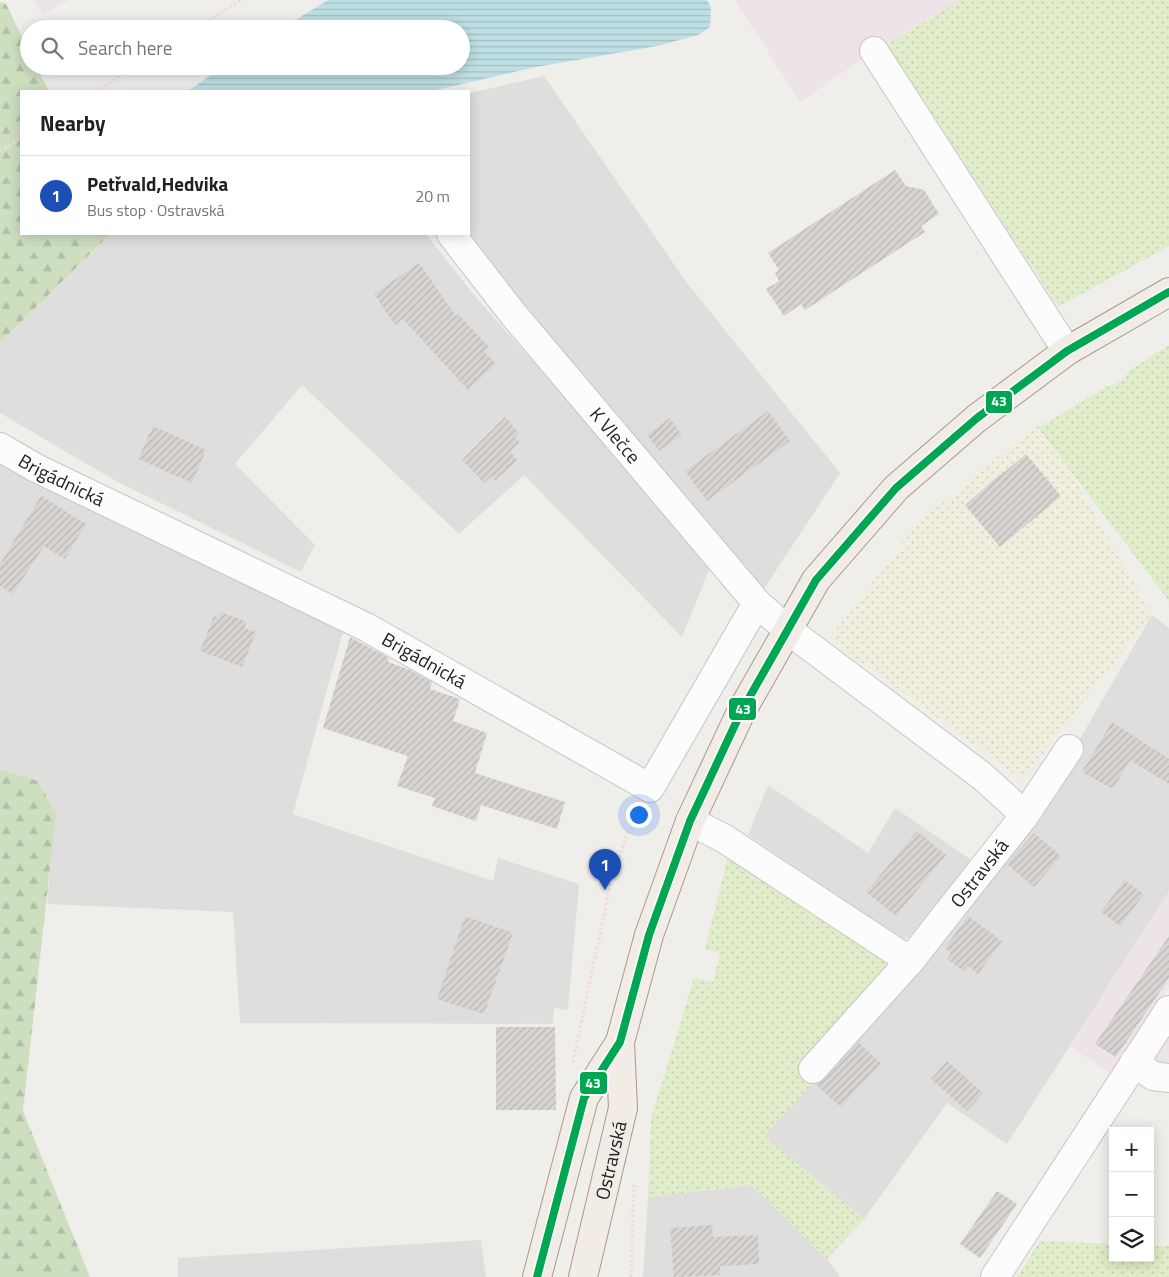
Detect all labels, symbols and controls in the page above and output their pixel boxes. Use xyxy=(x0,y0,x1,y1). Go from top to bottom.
search box xyxy=(20,20,470,75)
text: Search here xyxy=(78,33,172,62)
icon: search xyxy=(38,34,66,62)
text: Nearby xyxy=(40,107,105,139)
text: Petřvald,Hedvika xyxy=(87,169,228,198)
text: 1 xyxy=(52,184,60,208)
text: 20 m xyxy=(415,184,450,208)
text: Bus stop · Ostravská xyxy=(87,198,225,222)
line badge: 43 xyxy=(985,390,1013,414)
text: 43 xyxy=(991,390,1007,411)
street label: K Vlečce xyxy=(583,400,648,470)
street label: Brigádnická xyxy=(13,446,110,513)
street label: Brigádnická xyxy=(377,624,473,695)
line badge: 43 xyxy=(728,697,757,721)
text: 43 xyxy=(735,698,751,719)
your location xyxy=(626,802,652,828)
street label: Ostravská xyxy=(942,832,1015,913)
pin: 1 xyxy=(589,849,621,890)
line badge: 43 xyxy=(579,1071,608,1095)
text: 43 xyxy=(585,1072,601,1093)
street label: Ostravská xyxy=(587,1117,634,1203)
map controls xyxy=(1109,1127,1154,1262)
button: + xyxy=(1109,1127,1154,1172)
button: − xyxy=(1109,1172,1154,1217)
button: layers xyxy=(1109,1217,1154,1262)

